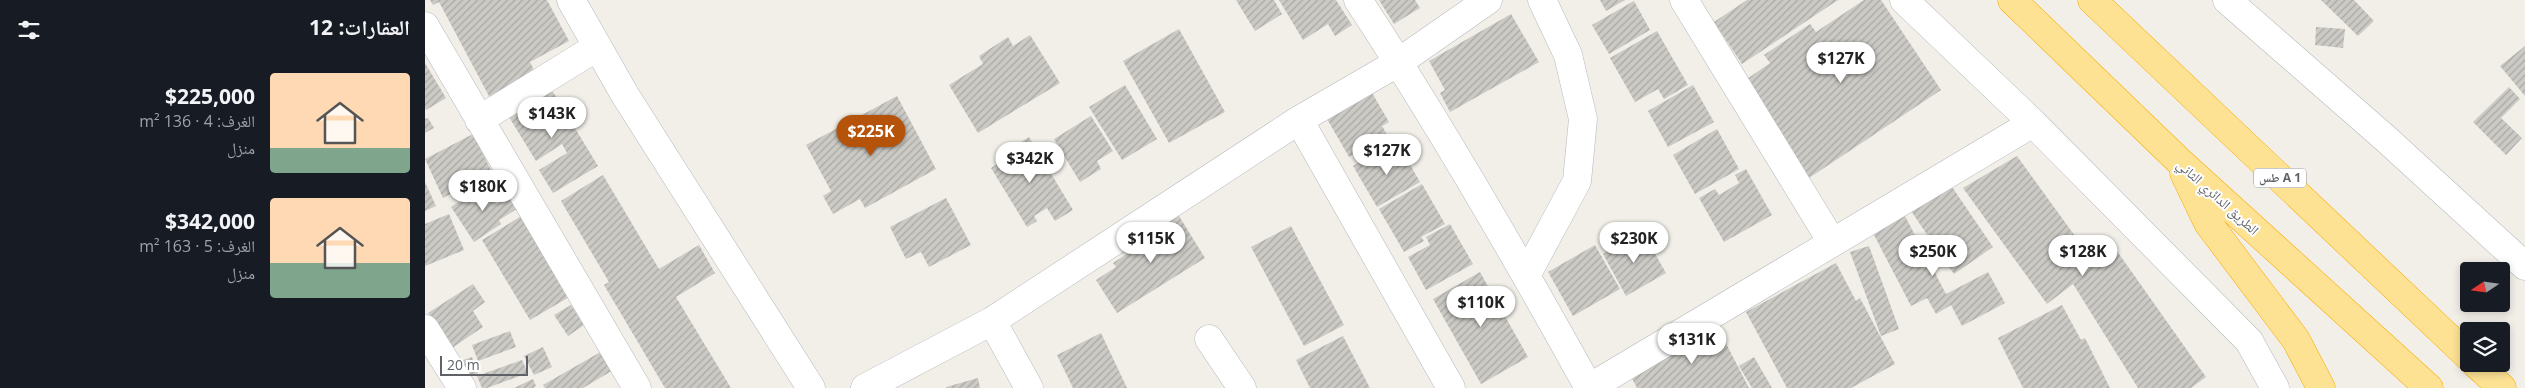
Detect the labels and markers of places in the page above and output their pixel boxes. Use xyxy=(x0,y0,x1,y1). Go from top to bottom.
pin: $127K xyxy=(1806,42,1876,84)
pin: $143K xyxy=(517,96,587,139)
pin: $225K xyxy=(836,114,906,157)
pin: $127K xyxy=(1352,134,1422,176)
pin: $342K xyxy=(995,142,1065,184)
pin: $180K xyxy=(448,170,518,212)
pin: $115K xyxy=(1116,222,1186,264)
pin: $230K xyxy=(1599,222,1669,264)
pin: $250K xyxy=(1898,234,1968,277)
pin: $128K xyxy=(2048,234,2118,277)
pin: $110K xyxy=(1446,286,1516,328)
pin: $131K xyxy=(1657,322,1727,365)

